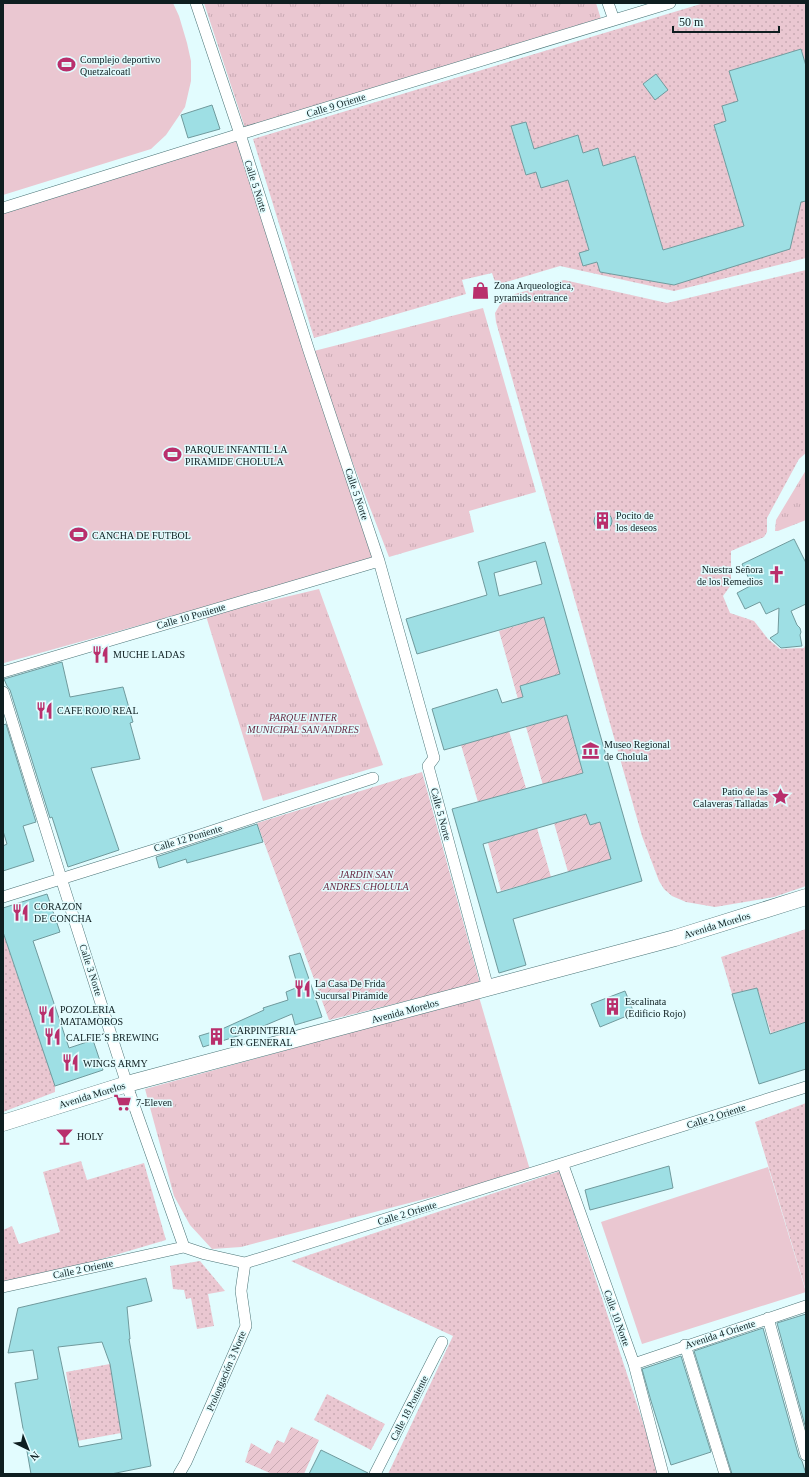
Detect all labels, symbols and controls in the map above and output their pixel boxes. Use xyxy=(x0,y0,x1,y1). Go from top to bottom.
scale bar xyxy=(673,8,779,34)
text: 50 m xyxy=(679,15,704,29)
place label: Complejo deportivo Quetzalcoatl xyxy=(80,54,160,77)
sports icon: Complejo deportivo Quetzalcoatl xyxy=(57,55,77,75)
street label: Calle 9 Oriente xyxy=(305,91,367,119)
street label: Calle 5 Norte xyxy=(242,159,270,214)
place label: Zona Arqueologica, pyramids entrance xyxy=(494,280,573,303)
shop icon: Zona Arqueologica, pyramids entrance xyxy=(471,281,491,301)
place label: PARQUE INFANTIL LA PIRAMIDE CHOLULA xyxy=(185,444,288,467)
sports icon: PARQUE INFANTIL LA PIRAMIDE CHOLULA xyxy=(162,445,182,465)
street label: Calle 5 Norte xyxy=(343,467,371,522)
place label: Pocito de los deseos xyxy=(616,510,657,533)
building icon: Pocito de los deseos xyxy=(593,511,613,531)
sports icon: CANCHA DE FUTBOL xyxy=(69,525,89,545)
place label: CANCHA DE FUTBOL xyxy=(92,530,191,541)
place label: Nuestra Señora de los Remedios xyxy=(697,564,764,587)
church icon: Nuestra Señora de los Remedios xyxy=(766,565,786,585)
street label: Calle 10 Poniente xyxy=(155,601,227,631)
restaurant icon: MUCHE LADAS xyxy=(90,644,110,664)
place label: MUCHE LADAS xyxy=(113,649,185,660)
restaurant icon: CAFE ROJO REAL xyxy=(34,700,54,720)
place label: CAFE ROJO REAL xyxy=(57,705,139,716)
park label: PARQUE INTER MUNICIPAL SAN ANDRES xyxy=(246,712,359,735)
place label: Museo Regional de Cholula xyxy=(604,739,670,762)
museum icon: Museo Regional de Cholula xyxy=(581,740,601,760)
place label: Patio de las Calaveras Talladas xyxy=(693,786,768,809)
street label: Calle 5 Norte xyxy=(429,787,453,842)
place icon: Patio de las Calaveras Talladas xyxy=(771,787,791,807)
street label: Calle 12 Poniente xyxy=(152,822,224,854)
park label: JARDIN SAN ANDRES CHOLULA xyxy=(322,869,410,892)
place label: CORAZON DE CONCHA xyxy=(34,901,93,924)
restaurant icon: CORAZON DE CONCHA xyxy=(11,902,31,922)
street label: Avenida Morelos xyxy=(682,910,752,940)
street label: Calle 3 Norte xyxy=(77,943,105,998)
place label: La Casa De Frida Sucursal Pirámide xyxy=(315,978,389,1001)
restaurant icon: La Casa De Frida Sucursal Pirámide xyxy=(292,979,312,999)
place label: Escalinata (Edificio Rojo) xyxy=(625,996,686,1020)
street label: Avenida Morelos xyxy=(370,997,440,1025)
building icon: Escalinata (Edificio Rojo) xyxy=(602,997,622,1017)
place label: POZOLERIA MATAMOROS xyxy=(60,1004,123,1027)
restaurant icon: POZOLERIA MATAMOROS xyxy=(37,1005,57,1025)
place label: CARPINTERIA EN GENERAL xyxy=(230,1025,297,1048)
building icon: CARPINTERIA EN GENERAL xyxy=(207,1026,227,1046)
restaurant icon: CALFIE´S BREWING xyxy=(43,1027,63,1047)
place label: CALFIE´S BREWING xyxy=(66,1032,159,1043)
restaurant icon: WINGS ARMY xyxy=(60,1053,80,1073)
place label: WINGS ARMY xyxy=(83,1058,148,1069)
street label: Avenida Morelos xyxy=(57,1080,127,1110)
supermarket icon: 7-Eleven xyxy=(113,1092,133,1112)
place label: 7-Eleven xyxy=(136,1097,172,1108)
street label: Calle 2 Oriente xyxy=(685,1101,747,1131)
bar icon: HOLY xyxy=(54,1126,74,1146)
place label: HOLY xyxy=(77,1131,104,1142)
street label: Calle 2 Oriente xyxy=(376,1199,438,1227)
street label: Calle 2 Oriente xyxy=(52,1257,115,1281)
street label: Calle 10 Norte xyxy=(602,1288,632,1348)
street label: Avenida 4 Oriente xyxy=(684,1317,757,1351)
street label: Prolongación 3 Norte xyxy=(204,1329,248,1413)
street label: Calle 18 Poniente xyxy=(388,1373,430,1442)
north arrow xyxy=(8,1429,48,1469)
text: N xyxy=(28,1449,42,1463)

